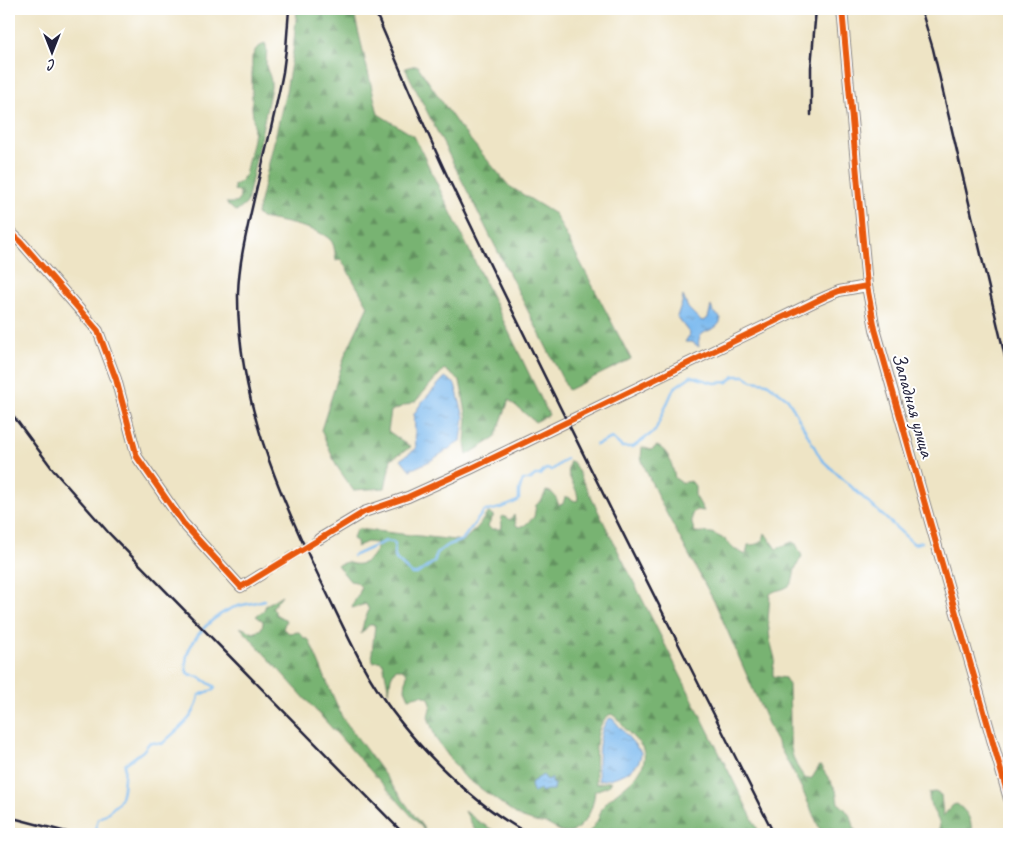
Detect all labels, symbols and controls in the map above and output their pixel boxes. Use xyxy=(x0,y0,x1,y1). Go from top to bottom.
north arrow xyxy=(28,28,78,78)
text: С xyxy=(46,56,55,73)
street label: Западная улица xyxy=(886,350,940,461)

